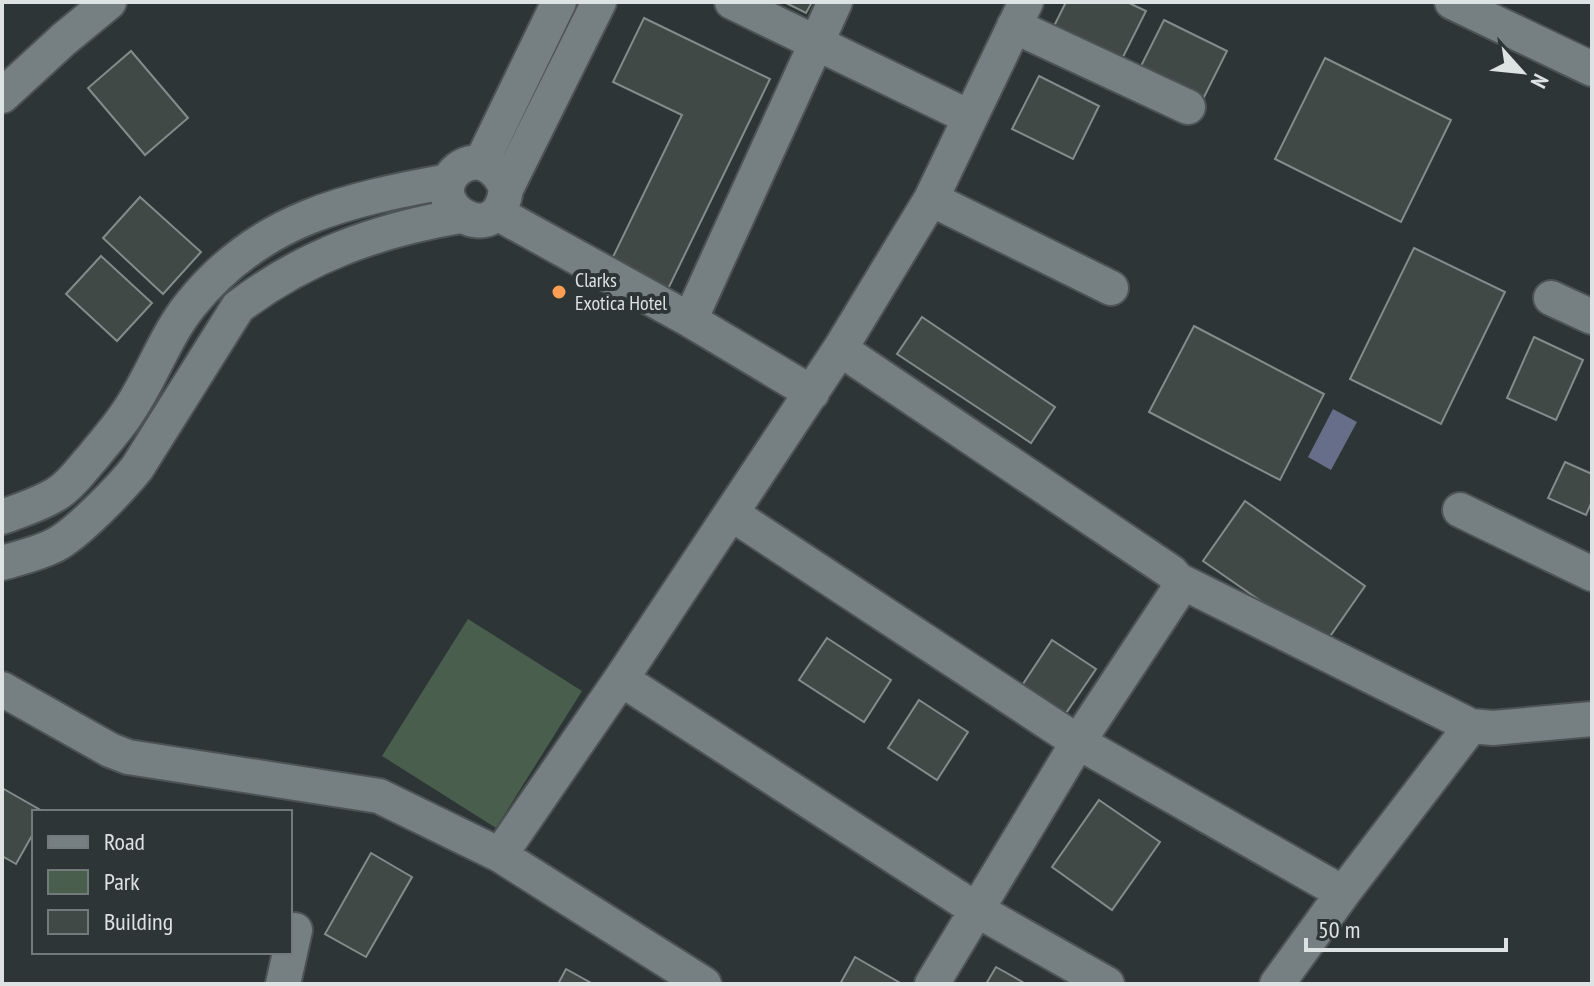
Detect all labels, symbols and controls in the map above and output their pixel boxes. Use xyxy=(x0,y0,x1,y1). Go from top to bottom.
north arrow xyxy=(1482,32,1562,112)
text: N xyxy=(1525,69,1555,93)
place label: Clarks Exotica Hotel xyxy=(575,267,667,316)
marker: Clarks Exotica Hotel xyxy=(550,283,568,301)
legend xyxy=(32,810,292,954)
text: Road xyxy=(104,826,145,857)
text: Park xyxy=(104,866,140,897)
scale bar xyxy=(1306,902,1506,952)
text: Building xyxy=(104,906,173,937)
text: 50 m xyxy=(1318,914,1360,945)

